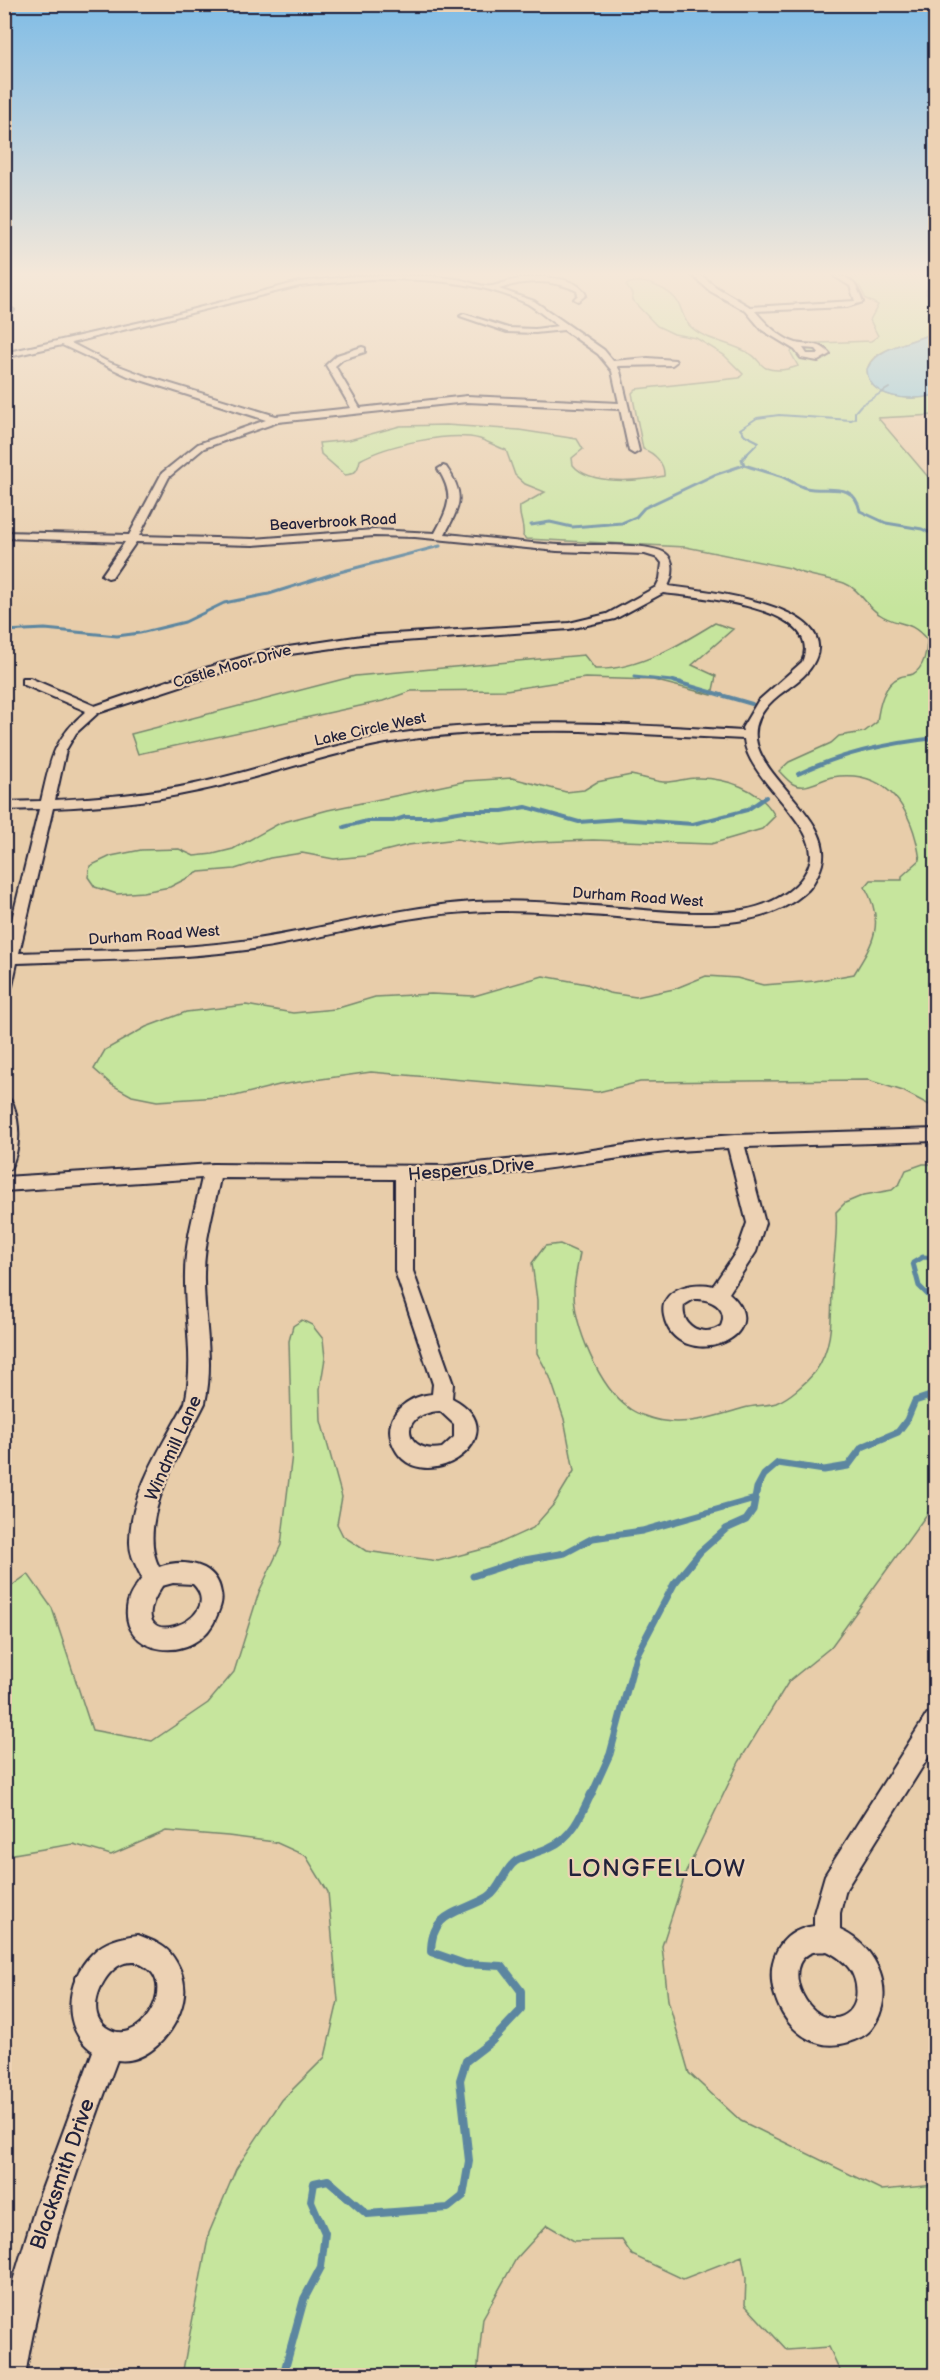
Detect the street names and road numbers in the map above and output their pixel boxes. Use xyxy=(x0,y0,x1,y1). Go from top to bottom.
street label: Beaverbrook Road xyxy=(269,510,397,535)
street label: Castle Moor Drive xyxy=(171,640,294,692)
street label: Lake Circle West xyxy=(313,708,428,751)
street label: Durham Road West xyxy=(572,883,705,912)
street label: Durham Road West xyxy=(88,921,221,950)
street label: Hesperus Drive xyxy=(407,1153,535,1185)
street label: Windmill Lane xyxy=(141,1392,206,1504)
street label: Blacksmith Drive xyxy=(25,2095,100,2253)

